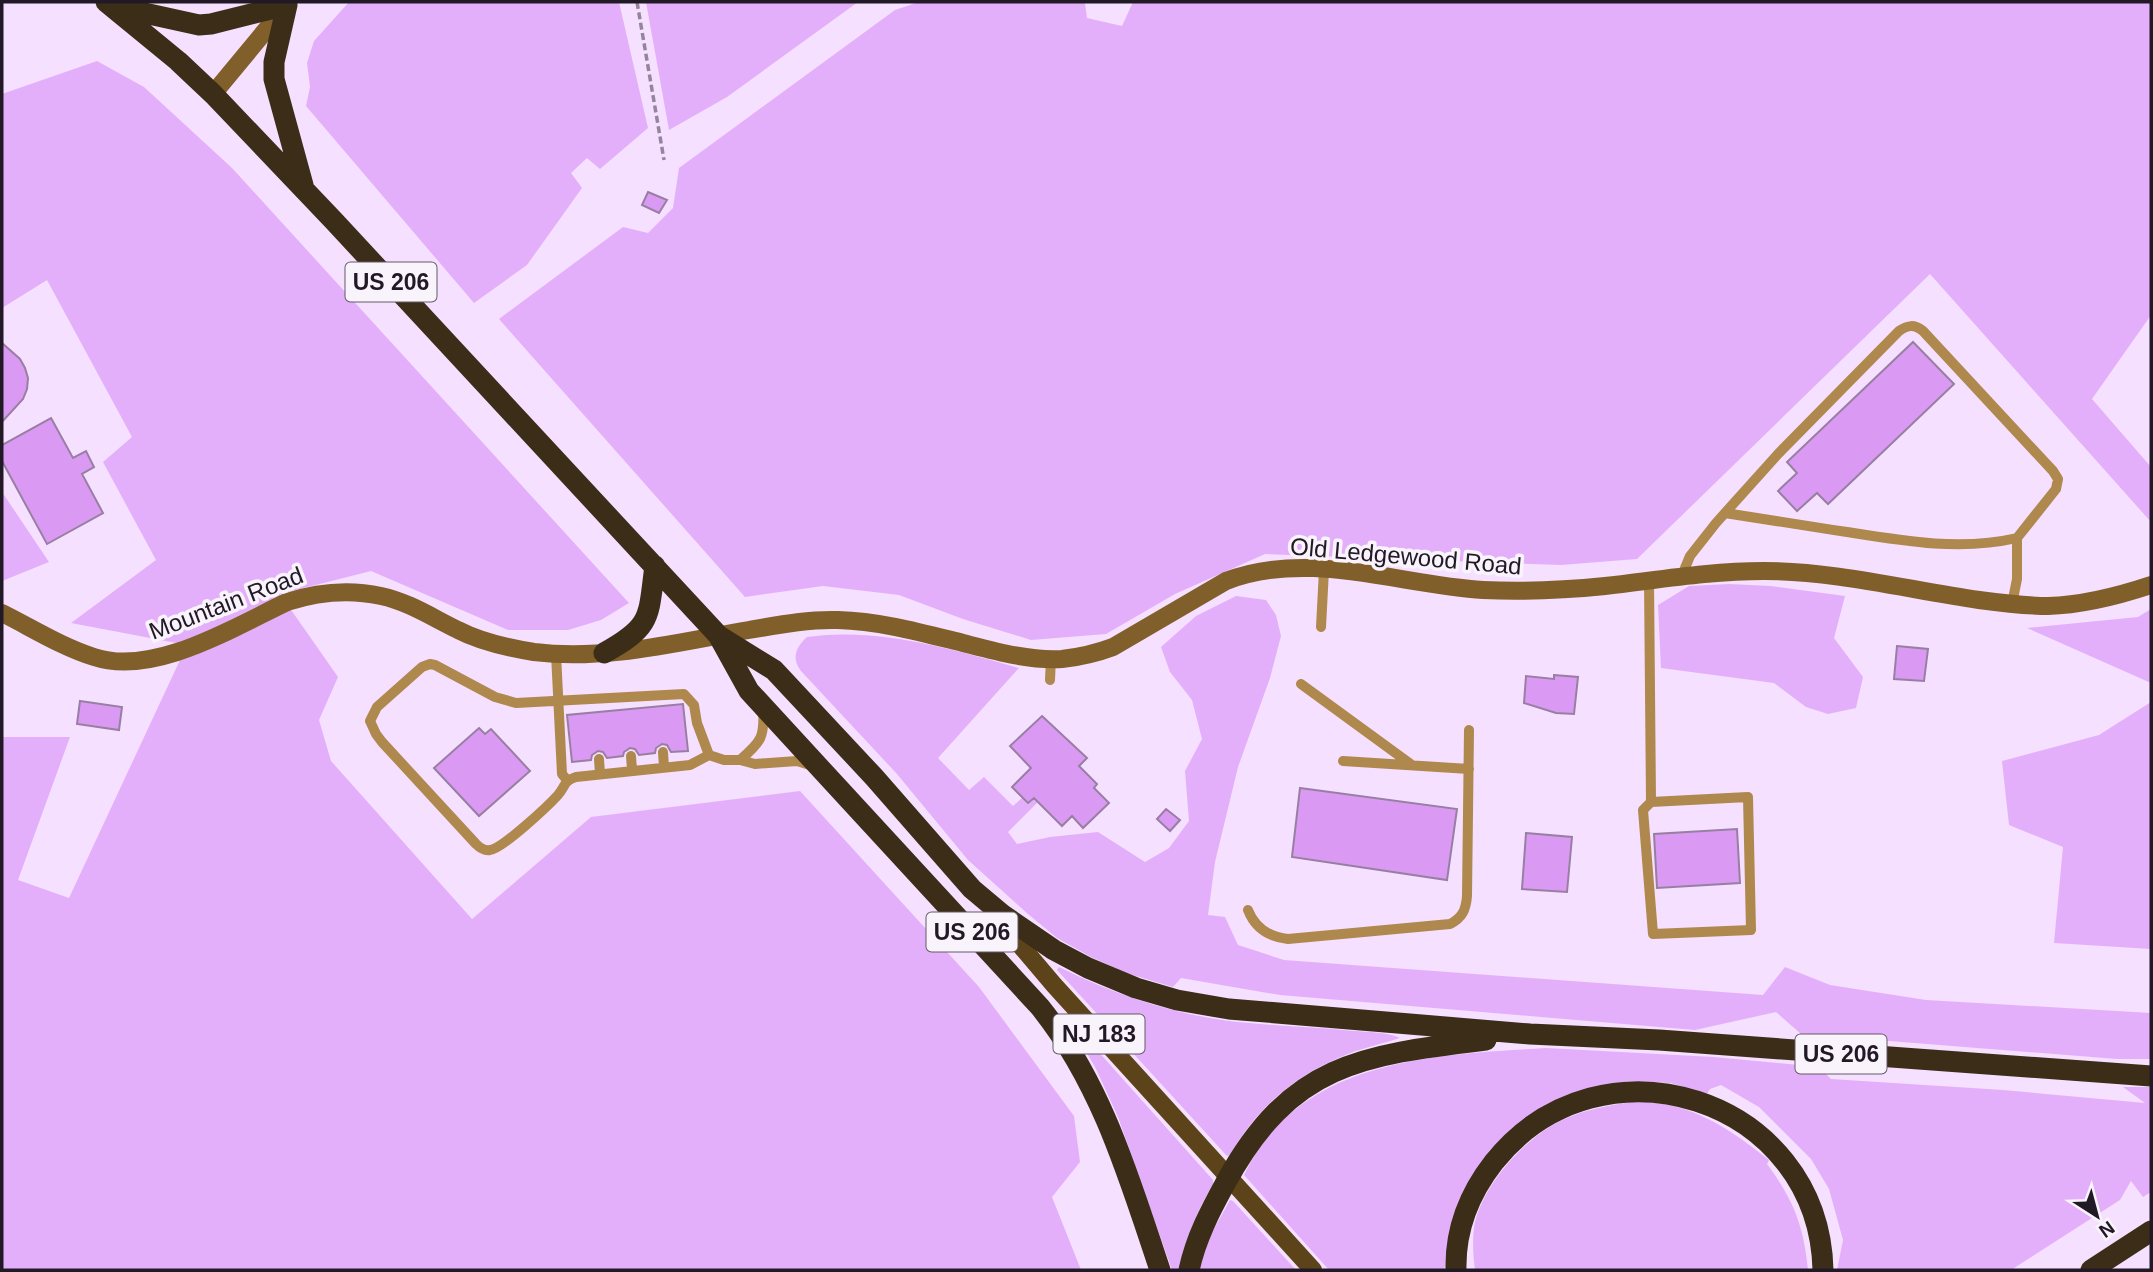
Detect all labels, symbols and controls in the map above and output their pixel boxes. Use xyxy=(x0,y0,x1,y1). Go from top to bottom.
road number: US 206 xyxy=(346,262,436,302)
street label: Old Ledgewood Road xyxy=(1289,532,1523,580)
street label: Mountain Road xyxy=(145,561,307,645)
road number: US 206 xyxy=(926,912,1018,951)
road number: NJ 183 xyxy=(1054,1015,1144,1054)
road number: US 206 xyxy=(1796,1035,1886,1074)
north arrow xyxy=(2062,1181,2132,1251)
text: N xyxy=(2095,1217,2118,1242)

